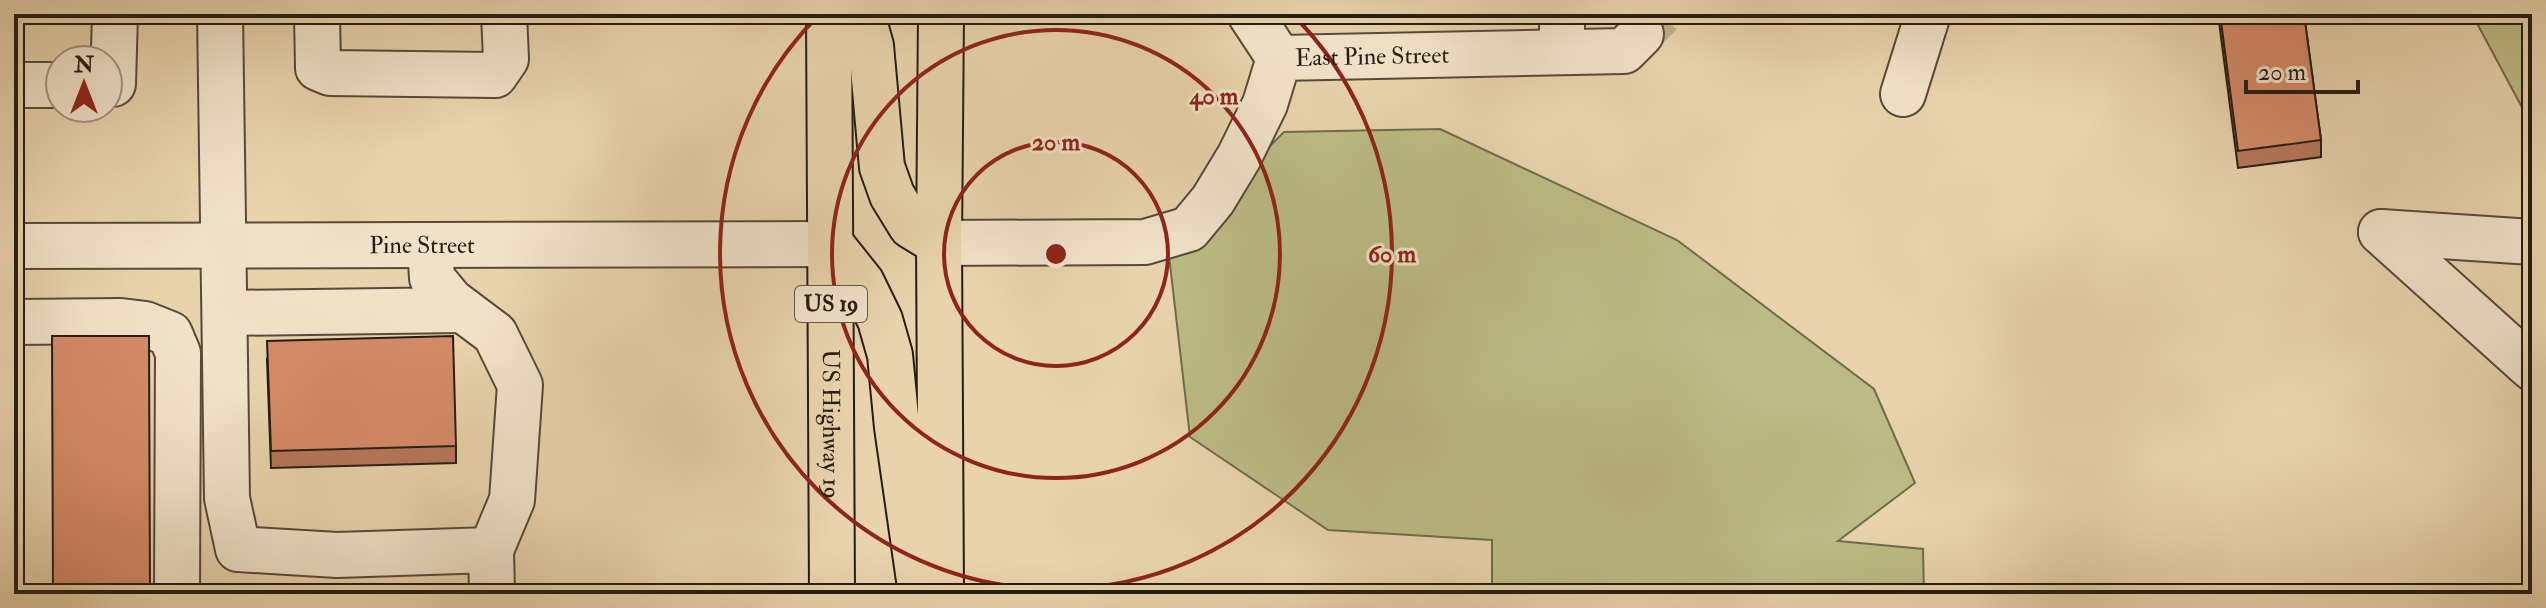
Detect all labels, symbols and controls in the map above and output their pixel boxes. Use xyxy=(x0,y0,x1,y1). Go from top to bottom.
street label: East Pine Street xyxy=(1295,39,1450,73)
north arrow xyxy=(44,44,124,124)
scale bar xyxy=(2246,44,2358,94)
text: N xyxy=(73,51,94,79)
text: 20 m xyxy=(2258,57,2307,88)
text: 40 m xyxy=(1189,81,1239,112)
text: 20 m xyxy=(1032,127,1080,158)
street label: Pine Street xyxy=(369,229,475,261)
text: 60 m xyxy=(1368,239,1416,270)
centre of rings xyxy=(1042,240,1070,268)
road number: US 19 xyxy=(795,286,867,322)
street label: US Highway 19 xyxy=(815,349,847,499)

